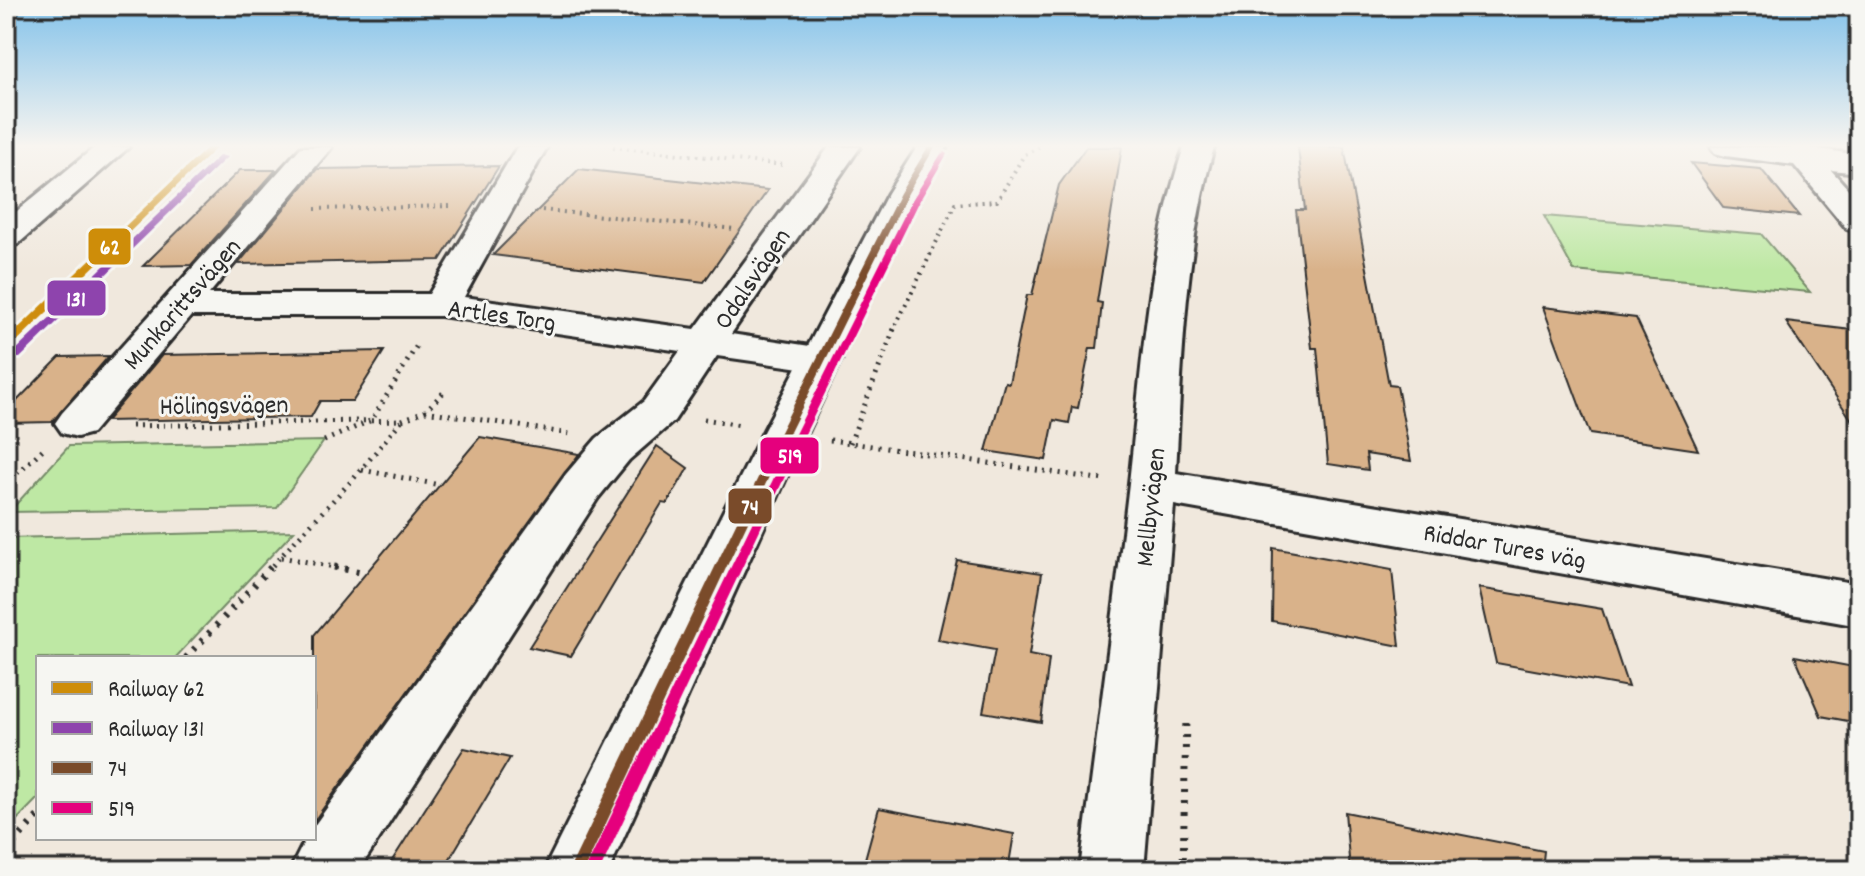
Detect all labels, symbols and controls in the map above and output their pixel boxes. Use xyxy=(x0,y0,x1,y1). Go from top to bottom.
street label: Odalsvägen xyxy=(706,222,801,338)
line badge: 62 xyxy=(87,227,132,266)
street label: Munkarittsvägen xyxy=(116,231,252,380)
text: 62 xyxy=(100,234,120,265)
line badge: 131 xyxy=(46,279,107,317)
text: 131 xyxy=(66,286,86,317)
street label: Artles Torg xyxy=(445,292,558,343)
street label: Hölingsvägen xyxy=(159,388,289,427)
line badge: 519 xyxy=(759,436,820,475)
text: 519 xyxy=(777,443,803,474)
street label: Mellbyvägen xyxy=(1128,446,1177,569)
line badge: 74 xyxy=(727,487,773,525)
text: 74 xyxy=(741,494,759,525)
street label: Riddar Tures väg xyxy=(1420,516,1589,581)
legend xyxy=(36,656,316,840)
text: Railway 62 xyxy=(108,674,205,708)
text: Railway 131 xyxy=(108,714,204,748)
text: 74 xyxy=(108,754,127,788)
text: 519 xyxy=(108,794,135,828)

